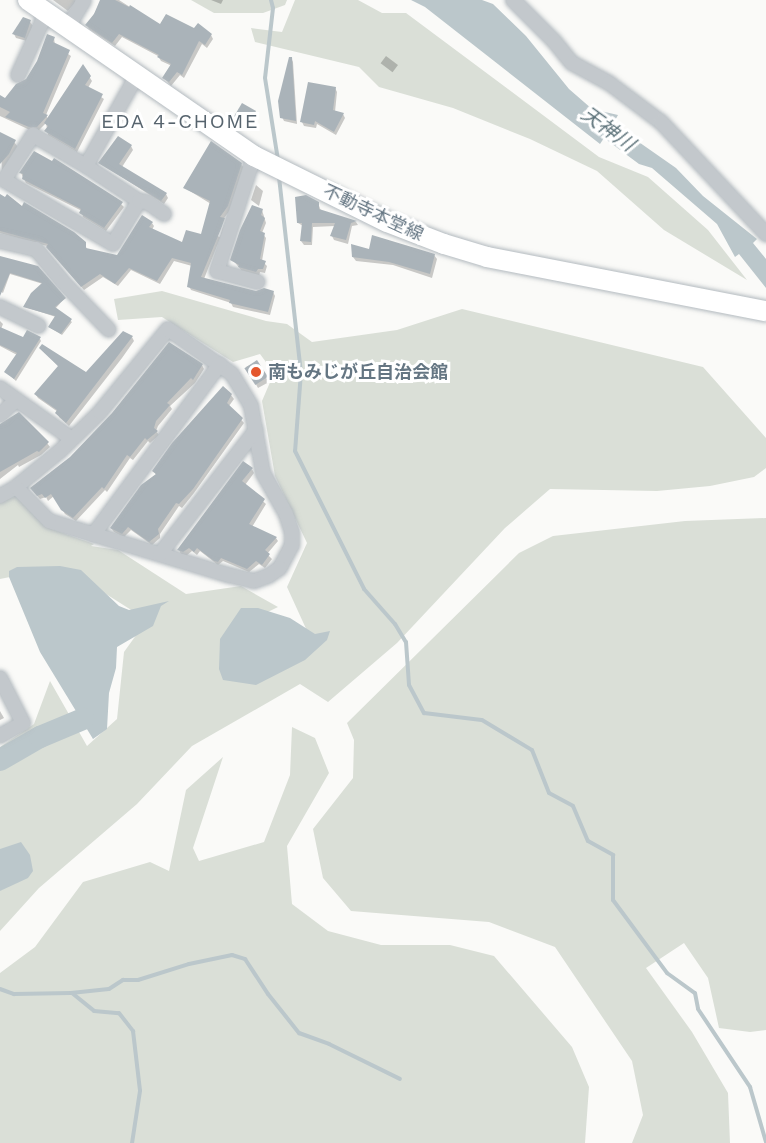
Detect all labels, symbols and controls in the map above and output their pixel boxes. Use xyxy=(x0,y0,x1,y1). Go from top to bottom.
water label: 天神川 xyxy=(577,102,639,156)
district label: EDA 4-CHOME xyxy=(101,109,259,133)
street label: 不動寺本堂線 xyxy=(319,180,427,246)
place label: 南もみじが丘自治会館 xyxy=(268,361,448,383)
marker: 南もみじが丘自治会館 xyxy=(249,365,263,379)

